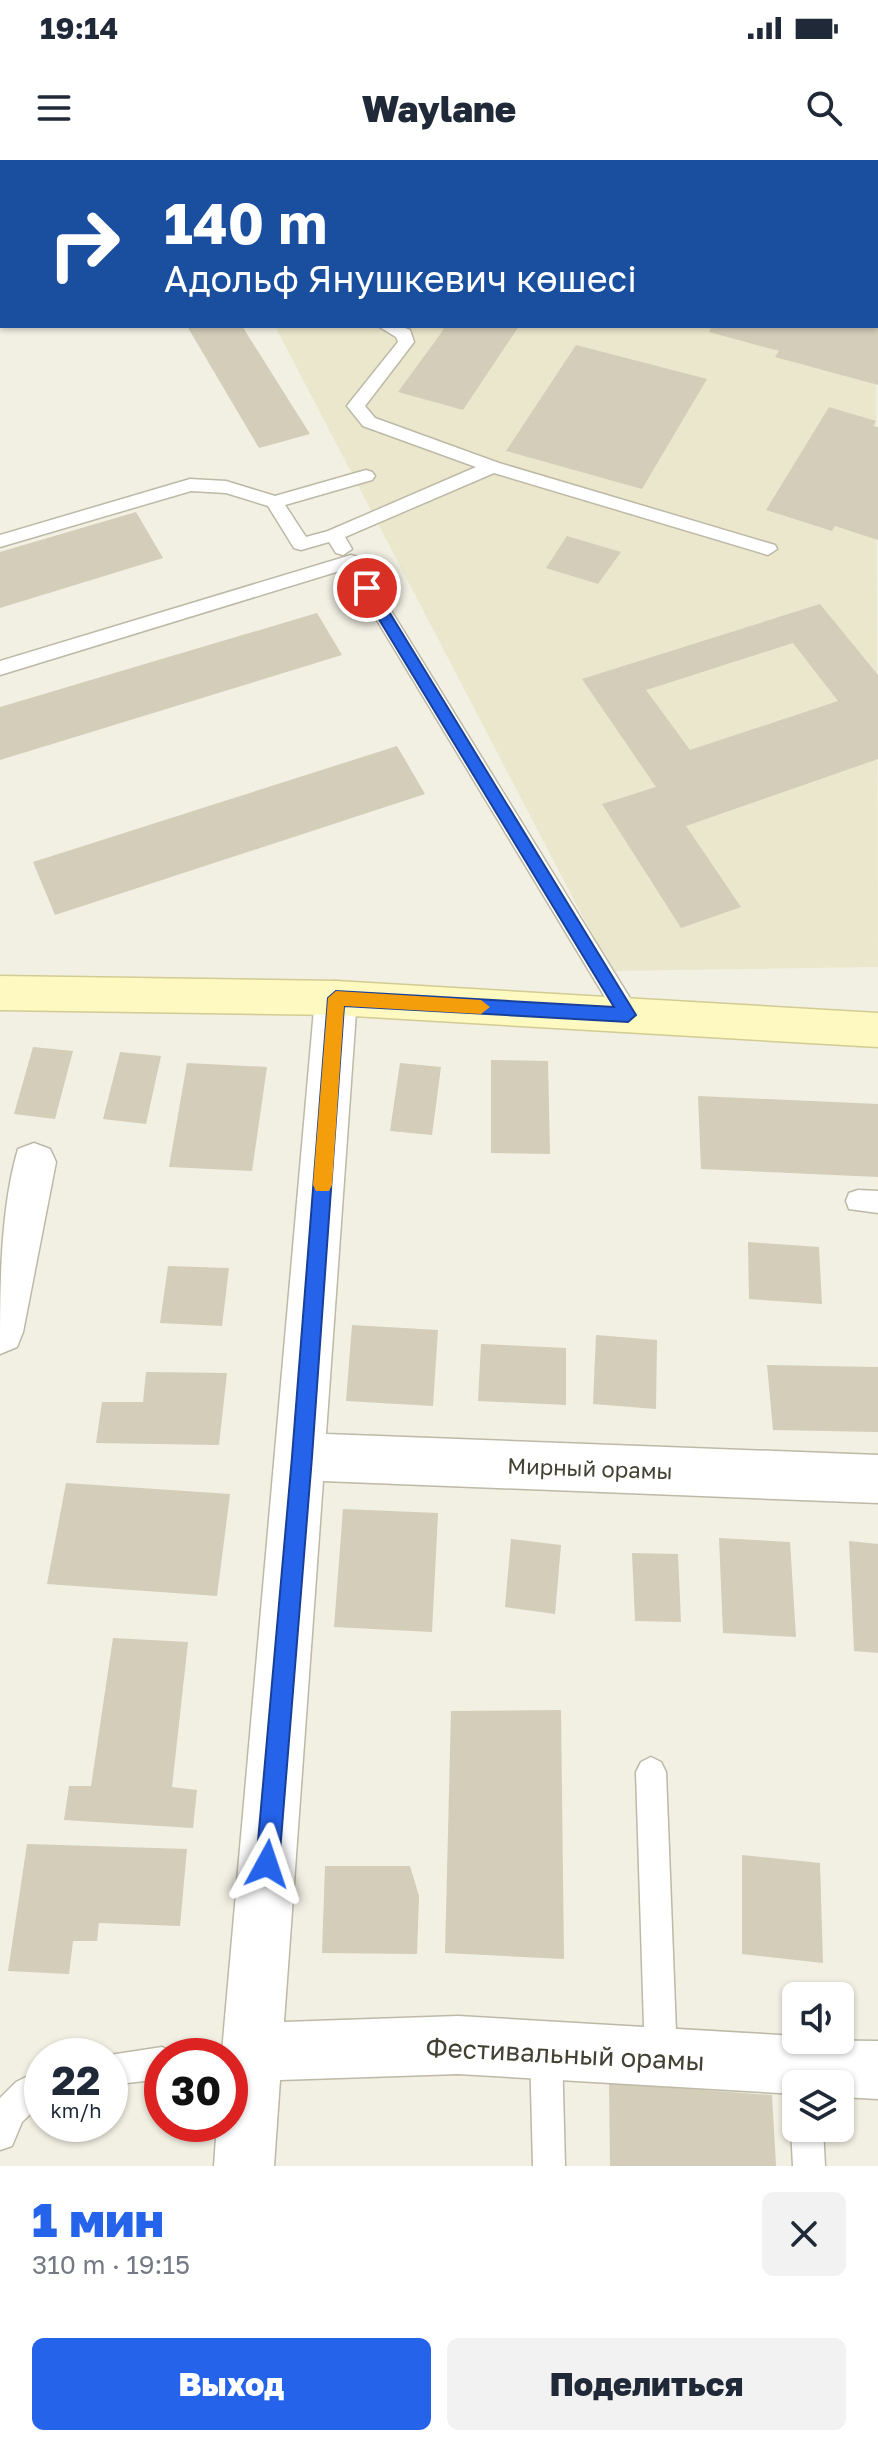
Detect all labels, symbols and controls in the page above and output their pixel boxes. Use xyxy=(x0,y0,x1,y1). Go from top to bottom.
text: 19:14 xyxy=(40,10,118,46)
icon: menu xyxy=(32,86,76,130)
icon: search xyxy=(802,86,846,130)
text: Waylane xyxy=(362,87,516,130)
text: 140 m xyxy=(164,189,327,256)
icon: right xyxy=(32,192,136,296)
text: Адольф Янушкевич көшесі xyxy=(164,257,637,300)
pin xyxy=(333,554,401,622)
icon: arrive xyxy=(345,566,389,610)
street label: Мирный орамы xyxy=(507,1452,673,1484)
position arrow xyxy=(225,1822,309,1906)
map controls xyxy=(782,1982,854,2142)
button: sound xyxy=(782,1982,854,2054)
street label: Фестивальный орамы xyxy=(425,2031,705,2077)
speed limit sign: 30 xyxy=(144,2038,248,2142)
text: 22 xyxy=(52,2056,100,2104)
button: layers xyxy=(782,2070,854,2142)
text: km/h xyxy=(51,2098,101,2122)
text: 1 мин xyxy=(32,2190,164,2248)
button: close xyxy=(762,2192,846,2276)
text: 310 m · 19:15 xyxy=(32,2249,190,2280)
button: Выход xyxy=(32,2338,431,2430)
button: Поделиться xyxy=(447,2338,846,2430)

